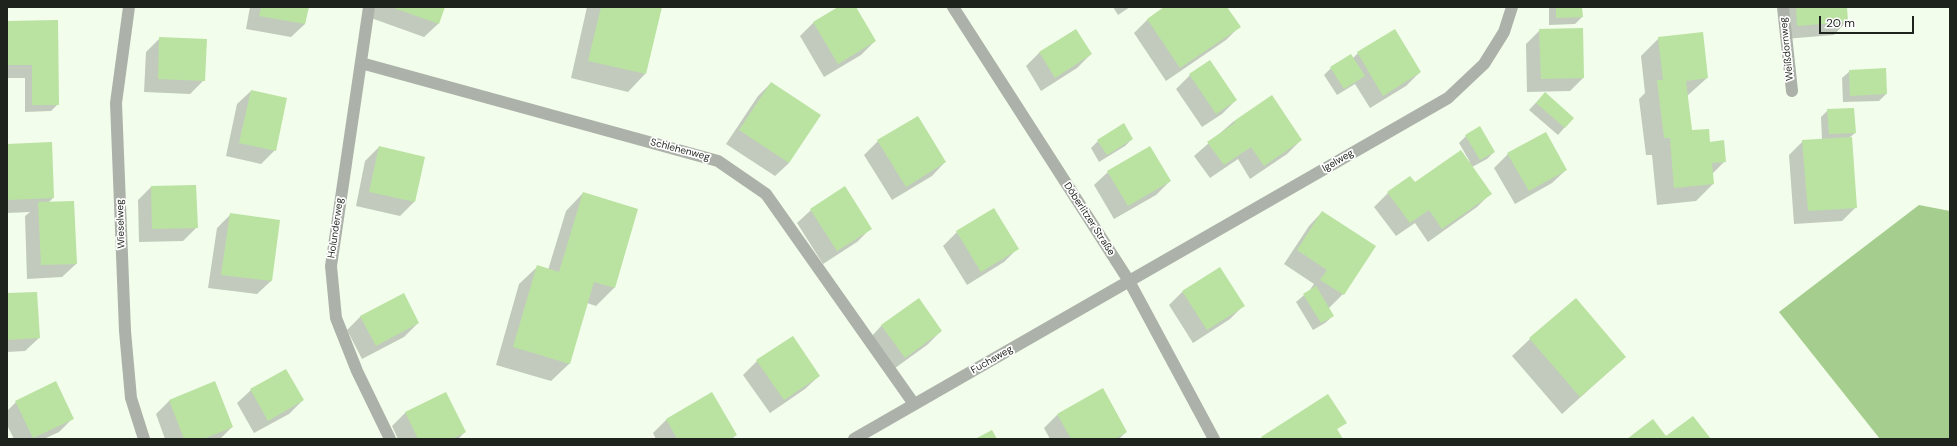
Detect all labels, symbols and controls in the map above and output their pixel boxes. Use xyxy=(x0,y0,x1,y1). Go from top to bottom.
scale bar xyxy=(1821,8,1916,34)
text: 20 m xyxy=(1826,15,1855,31)
street label: Weißdornweg xyxy=(1778,17,1796,81)
street label: Schlehenweg xyxy=(649,136,711,164)
street label: Igelweg xyxy=(1320,147,1356,175)
street label: Döberlitzer Straße xyxy=(1061,180,1117,258)
street label: Holunderweg xyxy=(326,197,346,259)
street label: Wieselweg xyxy=(114,199,128,249)
street label: Fuchsweg xyxy=(969,343,1015,377)

